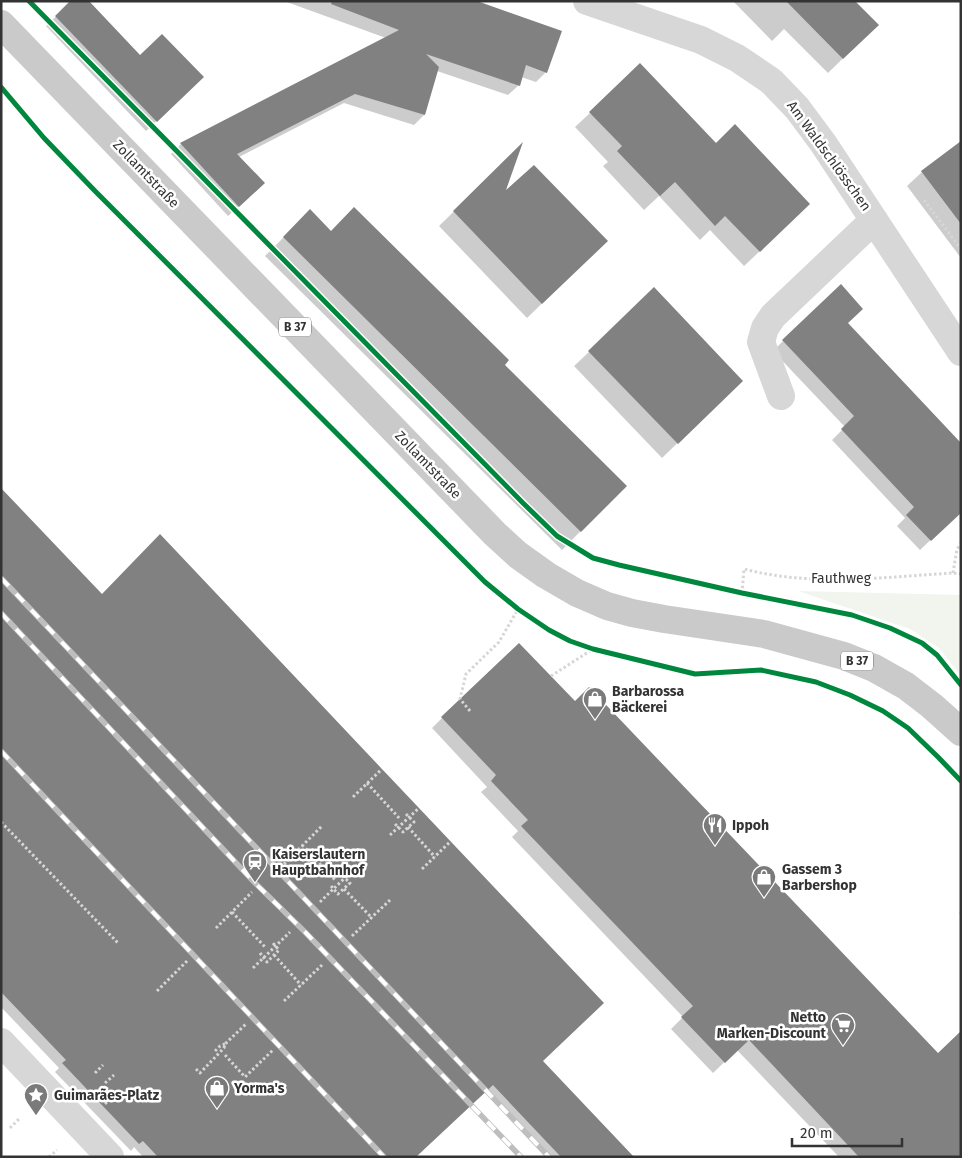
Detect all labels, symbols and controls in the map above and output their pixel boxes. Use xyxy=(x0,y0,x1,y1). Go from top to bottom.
street label: Am Waldschlösschen xyxy=(783,98,875,214)
street label: Zollamtstraße xyxy=(109,136,183,212)
road number: B 37 xyxy=(279,318,311,337)
street label: Zollamtstraße xyxy=(391,427,465,503)
street label: Fauthweg xyxy=(811,570,872,587)
road number: B 37 xyxy=(841,651,873,670)
place label: Barbarossa Bäckerei xyxy=(612,683,684,716)
shop icon: Barbarossa Bäckerei xyxy=(582,686,608,720)
restaurant icon: Ippoh xyxy=(702,812,728,846)
place label: Ippoh xyxy=(732,817,769,834)
place label: Kaiserslautern Hauptbahnhof xyxy=(272,846,366,879)
station icon: Kaiserslautern Hauptbahnhof xyxy=(242,849,268,883)
place label: Gassem 3 Barbershop xyxy=(782,861,857,894)
shop icon: Gassem 3 Barbershop xyxy=(751,864,777,898)
place label: Netto Marken-Discount xyxy=(717,1009,827,1042)
supermarket icon: Netto Marken-Discount xyxy=(830,1012,856,1046)
shop icon: Yorma's xyxy=(204,1075,230,1109)
place label: Yorma's xyxy=(233,1080,285,1097)
place icon: Guimarães-Platz xyxy=(23,1082,49,1116)
place label: Guimarães-Platz xyxy=(54,1087,160,1104)
scale bar xyxy=(792,1116,902,1148)
text: 20 m xyxy=(800,1124,833,1142)

